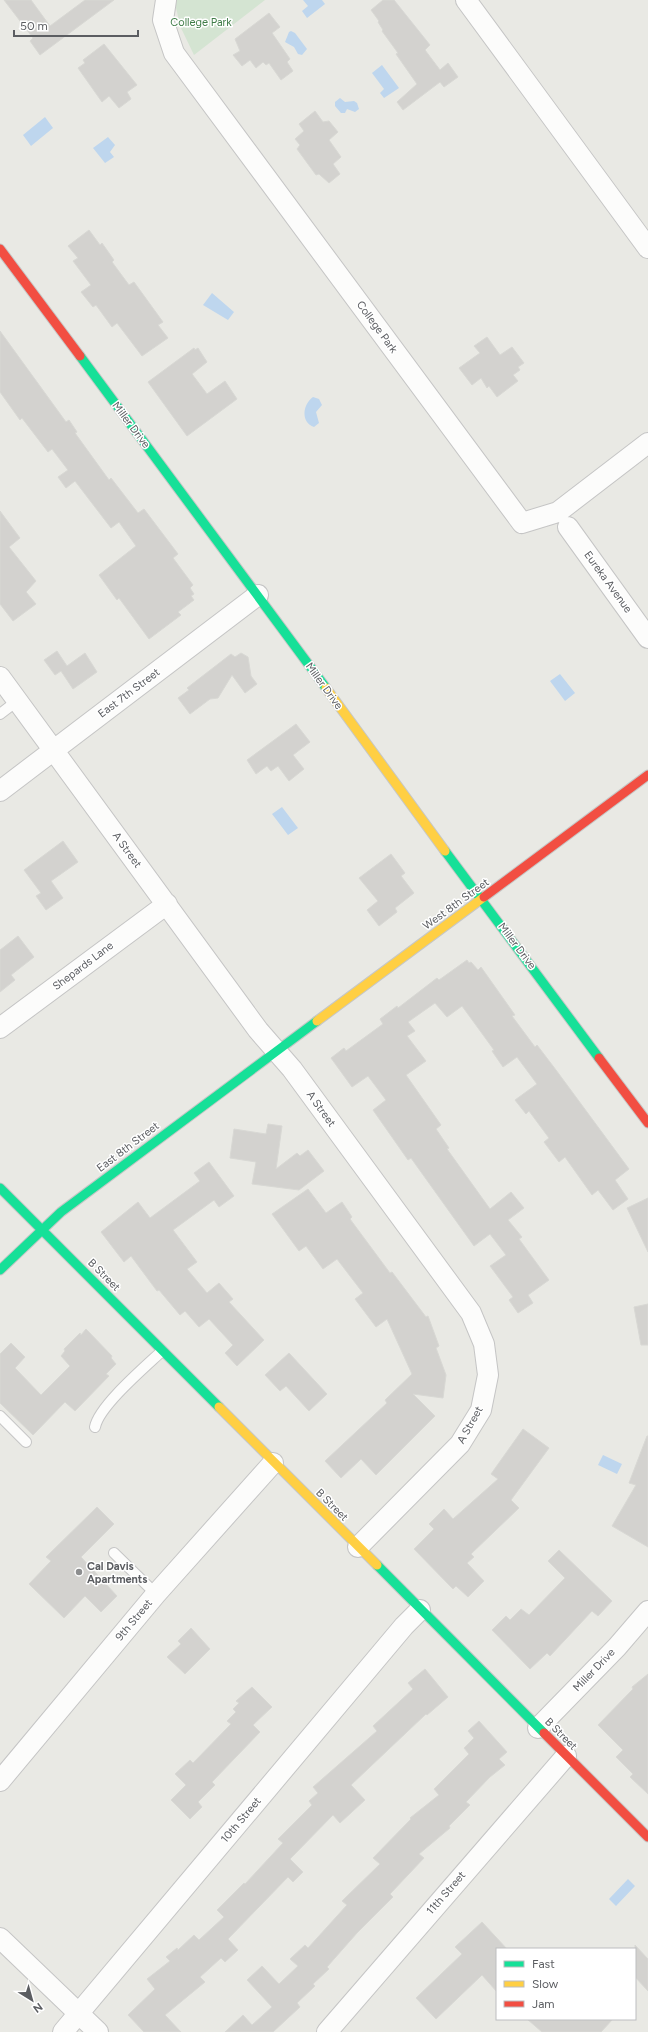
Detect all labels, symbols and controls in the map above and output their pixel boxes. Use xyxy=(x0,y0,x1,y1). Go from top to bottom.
scale bar xyxy=(14,12,138,38)
park label: College Park xyxy=(170,16,232,29)
text: 50 m xyxy=(20,19,48,33)
street label: College Park xyxy=(354,298,401,356)
street label: Miller Drive xyxy=(109,399,153,451)
street label: Eureka Avenue xyxy=(581,549,635,615)
street label: Miller Drive xyxy=(303,660,345,712)
street label: East 7th Street xyxy=(96,666,162,720)
street label: A Street xyxy=(110,830,144,870)
street label: West 8th Street xyxy=(420,876,492,932)
street label: Miller Drive xyxy=(495,920,539,972)
street label: Shepards Lane xyxy=(50,939,116,993)
street label: A Street xyxy=(304,1089,338,1129)
street label: East 8th Street xyxy=(94,1119,162,1175)
street label: B Street xyxy=(85,1256,123,1294)
street label: A Street xyxy=(454,1404,486,1446)
street label: B Street xyxy=(313,1486,351,1524)
place label: Cal Davis Apartments xyxy=(87,1560,147,1586)
marker: Cal Davis Apartments xyxy=(74,1567,84,1577)
street label: 9th Street xyxy=(113,1597,155,1643)
street label: Miller Drive xyxy=(570,1646,618,1694)
street label: B Street xyxy=(542,1715,580,1753)
street label: 10th Street xyxy=(218,1795,264,1845)
street label: 11th Street xyxy=(424,1869,468,1917)
legend xyxy=(496,1948,636,2020)
text: Fast xyxy=(532,1957,555,1971)
text: Slow xyxy=(532,1977,559,1991)
north arrow xyxy=(12,1980,52,2020)
text: Jam xyxy=(532,1997,555,2011)
text: N xyxy=(30,2000,45,2015)

